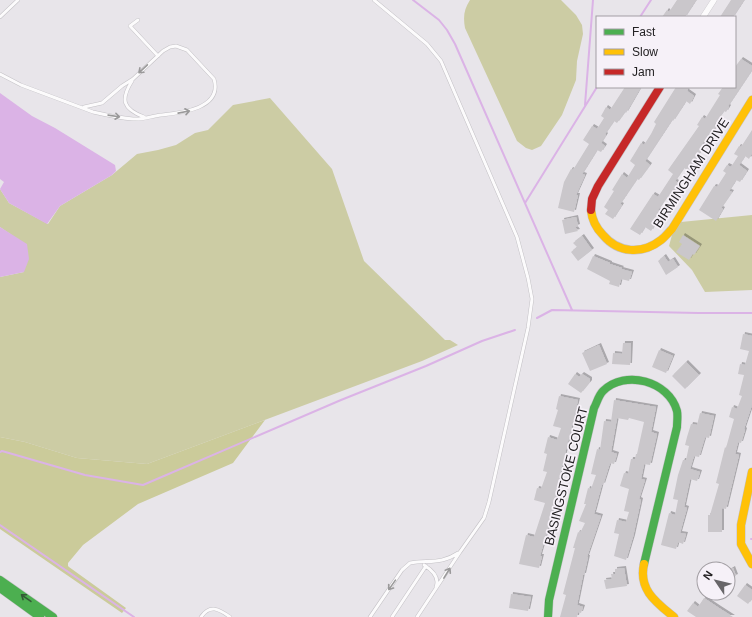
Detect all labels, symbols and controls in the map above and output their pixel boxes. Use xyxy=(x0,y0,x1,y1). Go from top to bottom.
legend xyxy=(596,16,736,88)
text: Fast xyxy=(632,25,656,39)
text: Slow xyxy=(632,45,658,59)
one-way arrow xyxy=(139,64,149,73)
text: Jam xyxy=(632,65,655,79)
one-way arrow xyxy=(177,107,190,115)
one-way arrow xyxy=(107,112,120,120)
street label: BIRMINGHAM DRIVE xyxy=(650,115,732,231)
street label: BASINGSTOKE COURT xyxy=(541,405,591,547)
north arrow xyxy=(696,561,736,601)
one-way arrow xyxy=(443,567,451,579)
text: N xyxy=(701,569,715,582)
one-way arrow xyxy=(388,580,396,591)
one-way arrow xyxy=(21,594,32,602)

